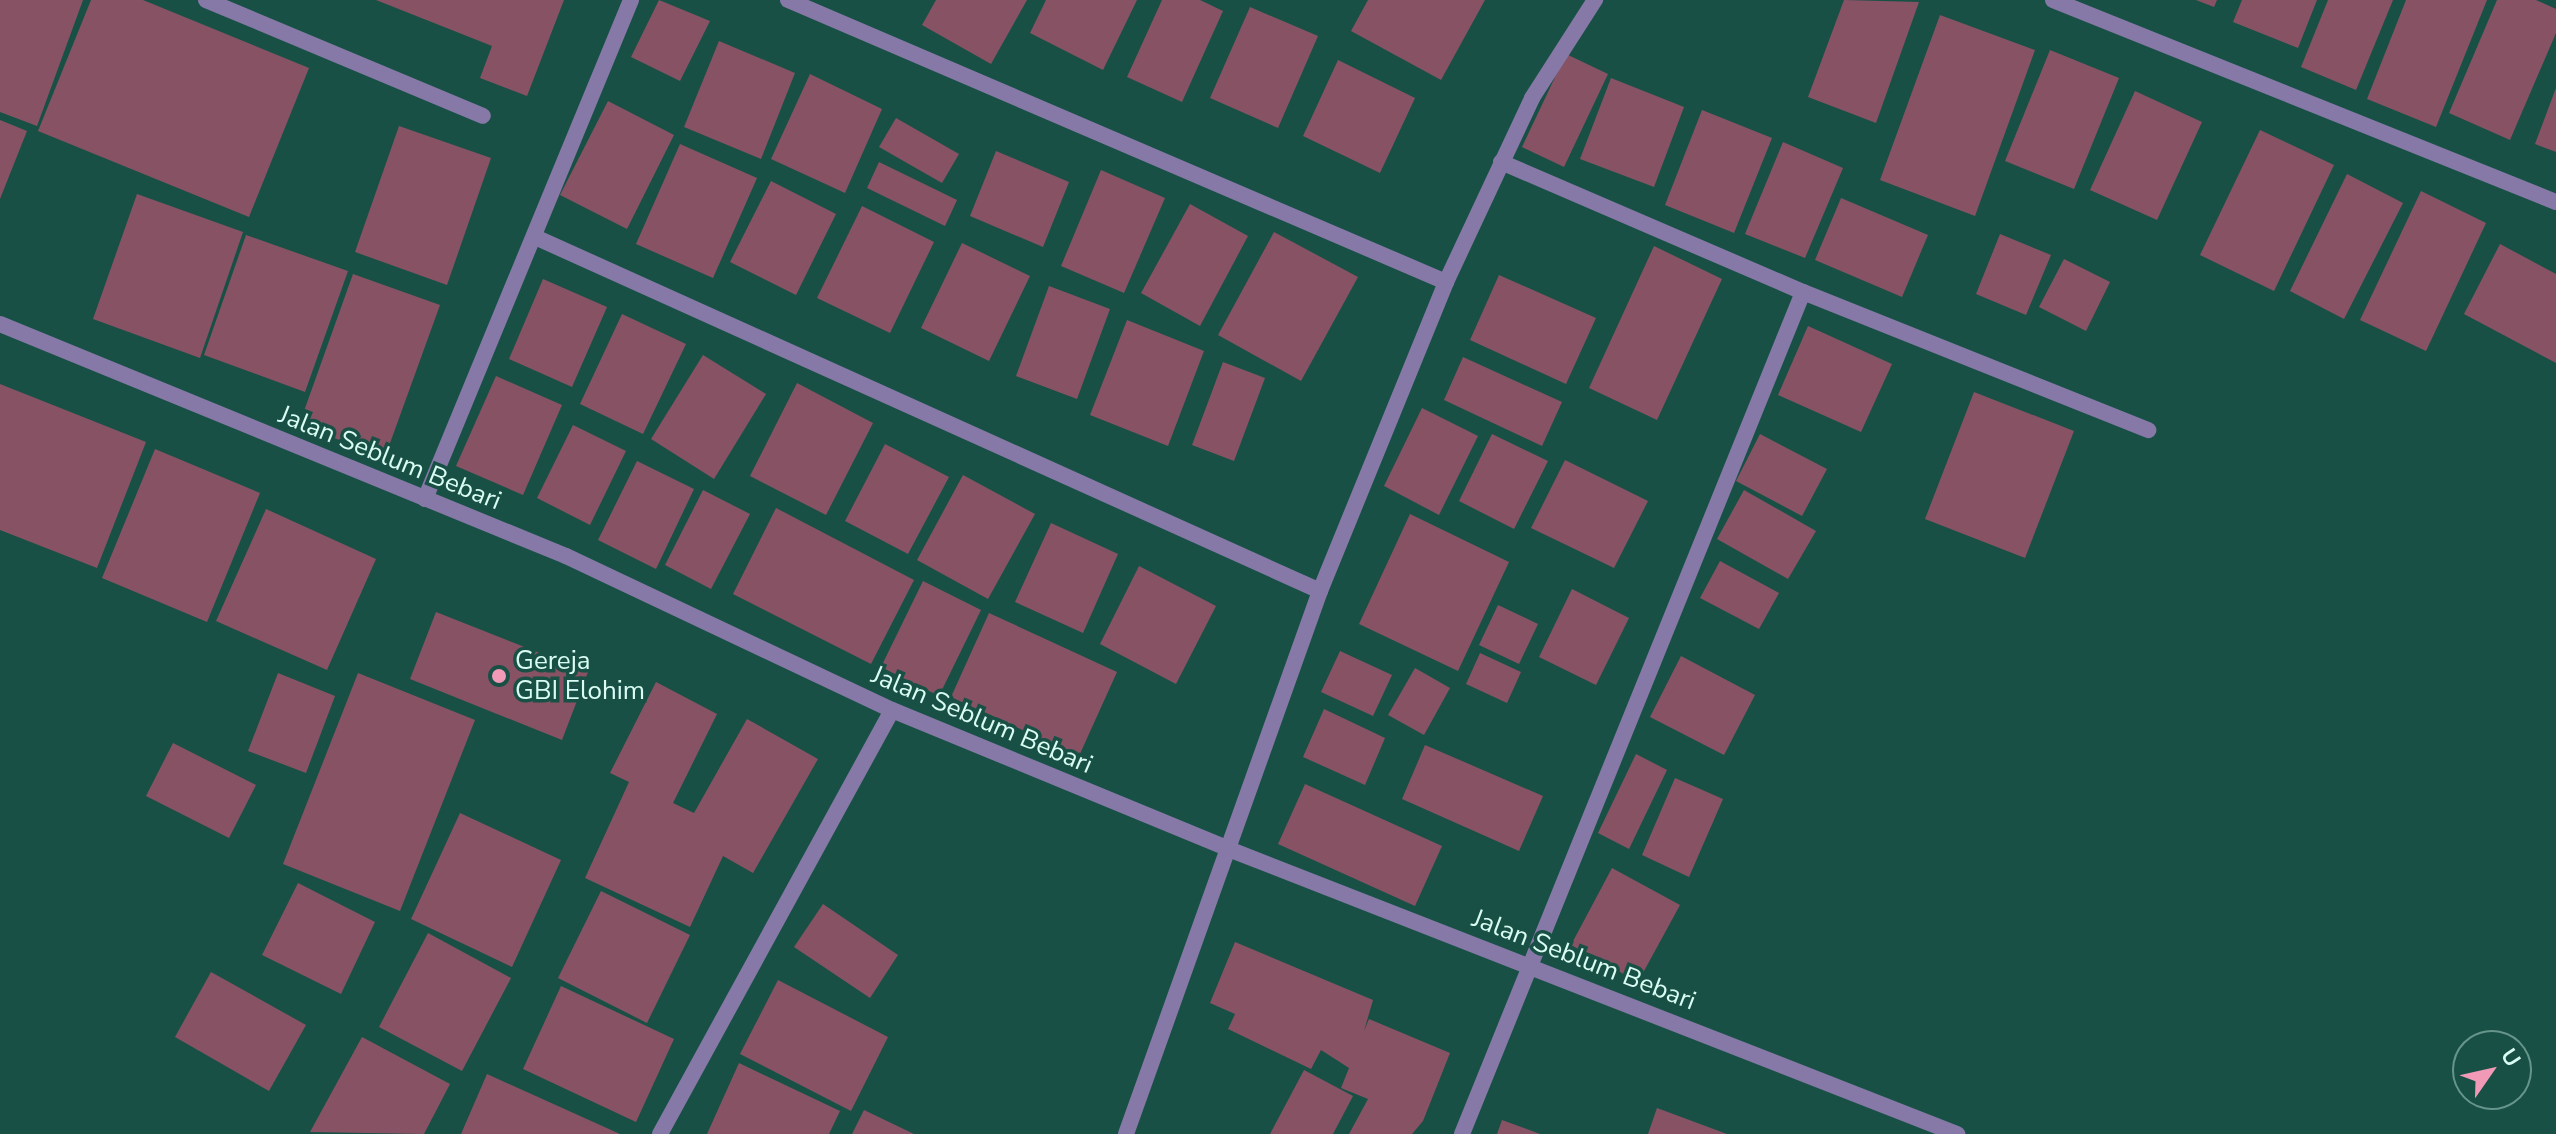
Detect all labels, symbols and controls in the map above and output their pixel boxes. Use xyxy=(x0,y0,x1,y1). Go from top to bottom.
street label: Jalan Seblum Bebari xyxy=(274,399,506,517)
place label: Gereja GBI Elohim xyxy=(515,645,645,706)
street label: Jalan Seblum Bebari xyxy=(867,659,1097,781)
marker: Gereja GBI Elohim xyxy=(490,667,508,685)
street label: Jalan Seblum Bebari xyxy=(1468,903,1700,1017)
north arrow xyxy=(2452,1030,2532,1110)
text: U xyxy=(2493,1043,2527,1073)

